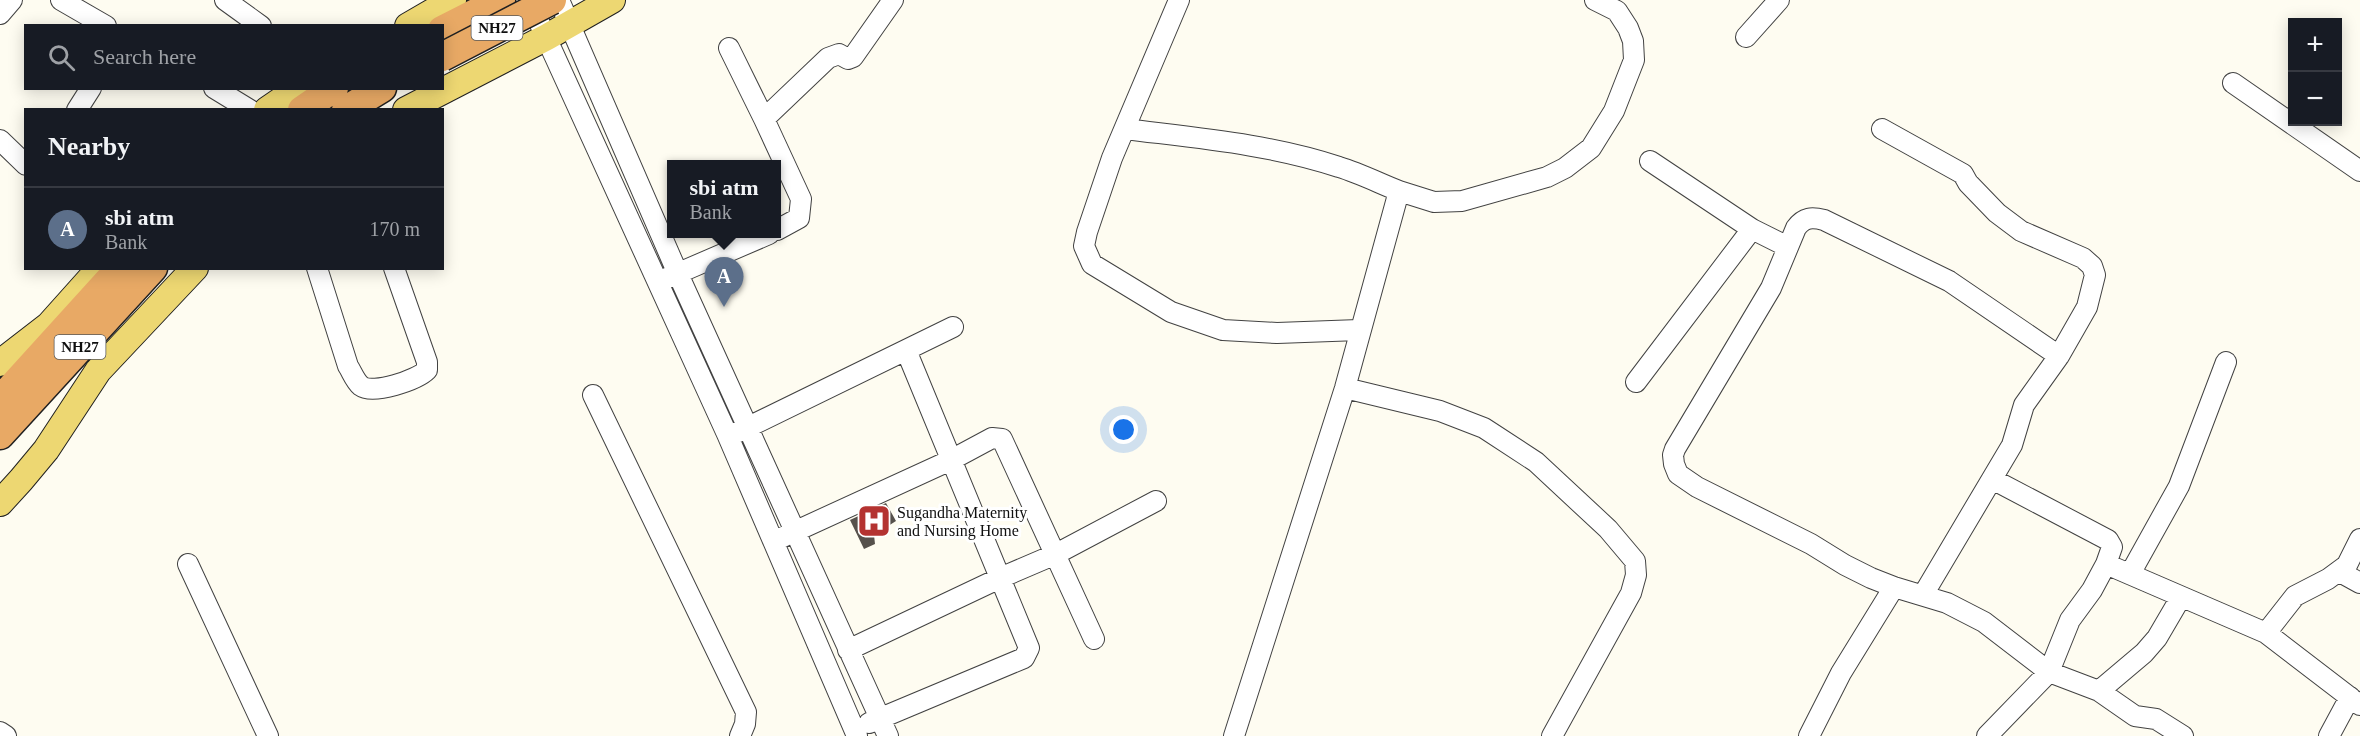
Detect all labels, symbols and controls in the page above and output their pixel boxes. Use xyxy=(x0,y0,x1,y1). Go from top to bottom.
road number: NH27 xyxy=(472,16,522,40)
map controls xyxy=(2288,18,2342,126)
button: + xyxy=(2288,18,2342,72)
search box xyxy=(24,24,444,90)
icon: search xyxy=(45,41,78,74)
text: Search here xyxy=(93,44,196,69)
button: − xyxy=(2288,72,2342,126)
text: Nearby xyxy=(48,132,130,161)
popup xyxy=(667,160,781,238)
text: sbi atm xyxy=(689,175,759,200)
text: Bank xyxy=(689,201,732,223)
text: sbi atm xyxy=(105,205,174,230)
text: A xyxy=(60,218,75,240)
text: 170 m xyxy=(369,218,420,240)
text: Bank xyxy=(105,231,147,253)
pin: A xyxy=(704,258,744,307)
road number: NH27 xyxy=(54,335,106,359)
your location xyxy=(1109,415,1138,444)
hospital icon: Sugandha Maternity and Nursing Home xyxy=(856,503,892,539)
place label: Sugandha Maternity and Nursing Home xyxy=(897,504,1027,540)

